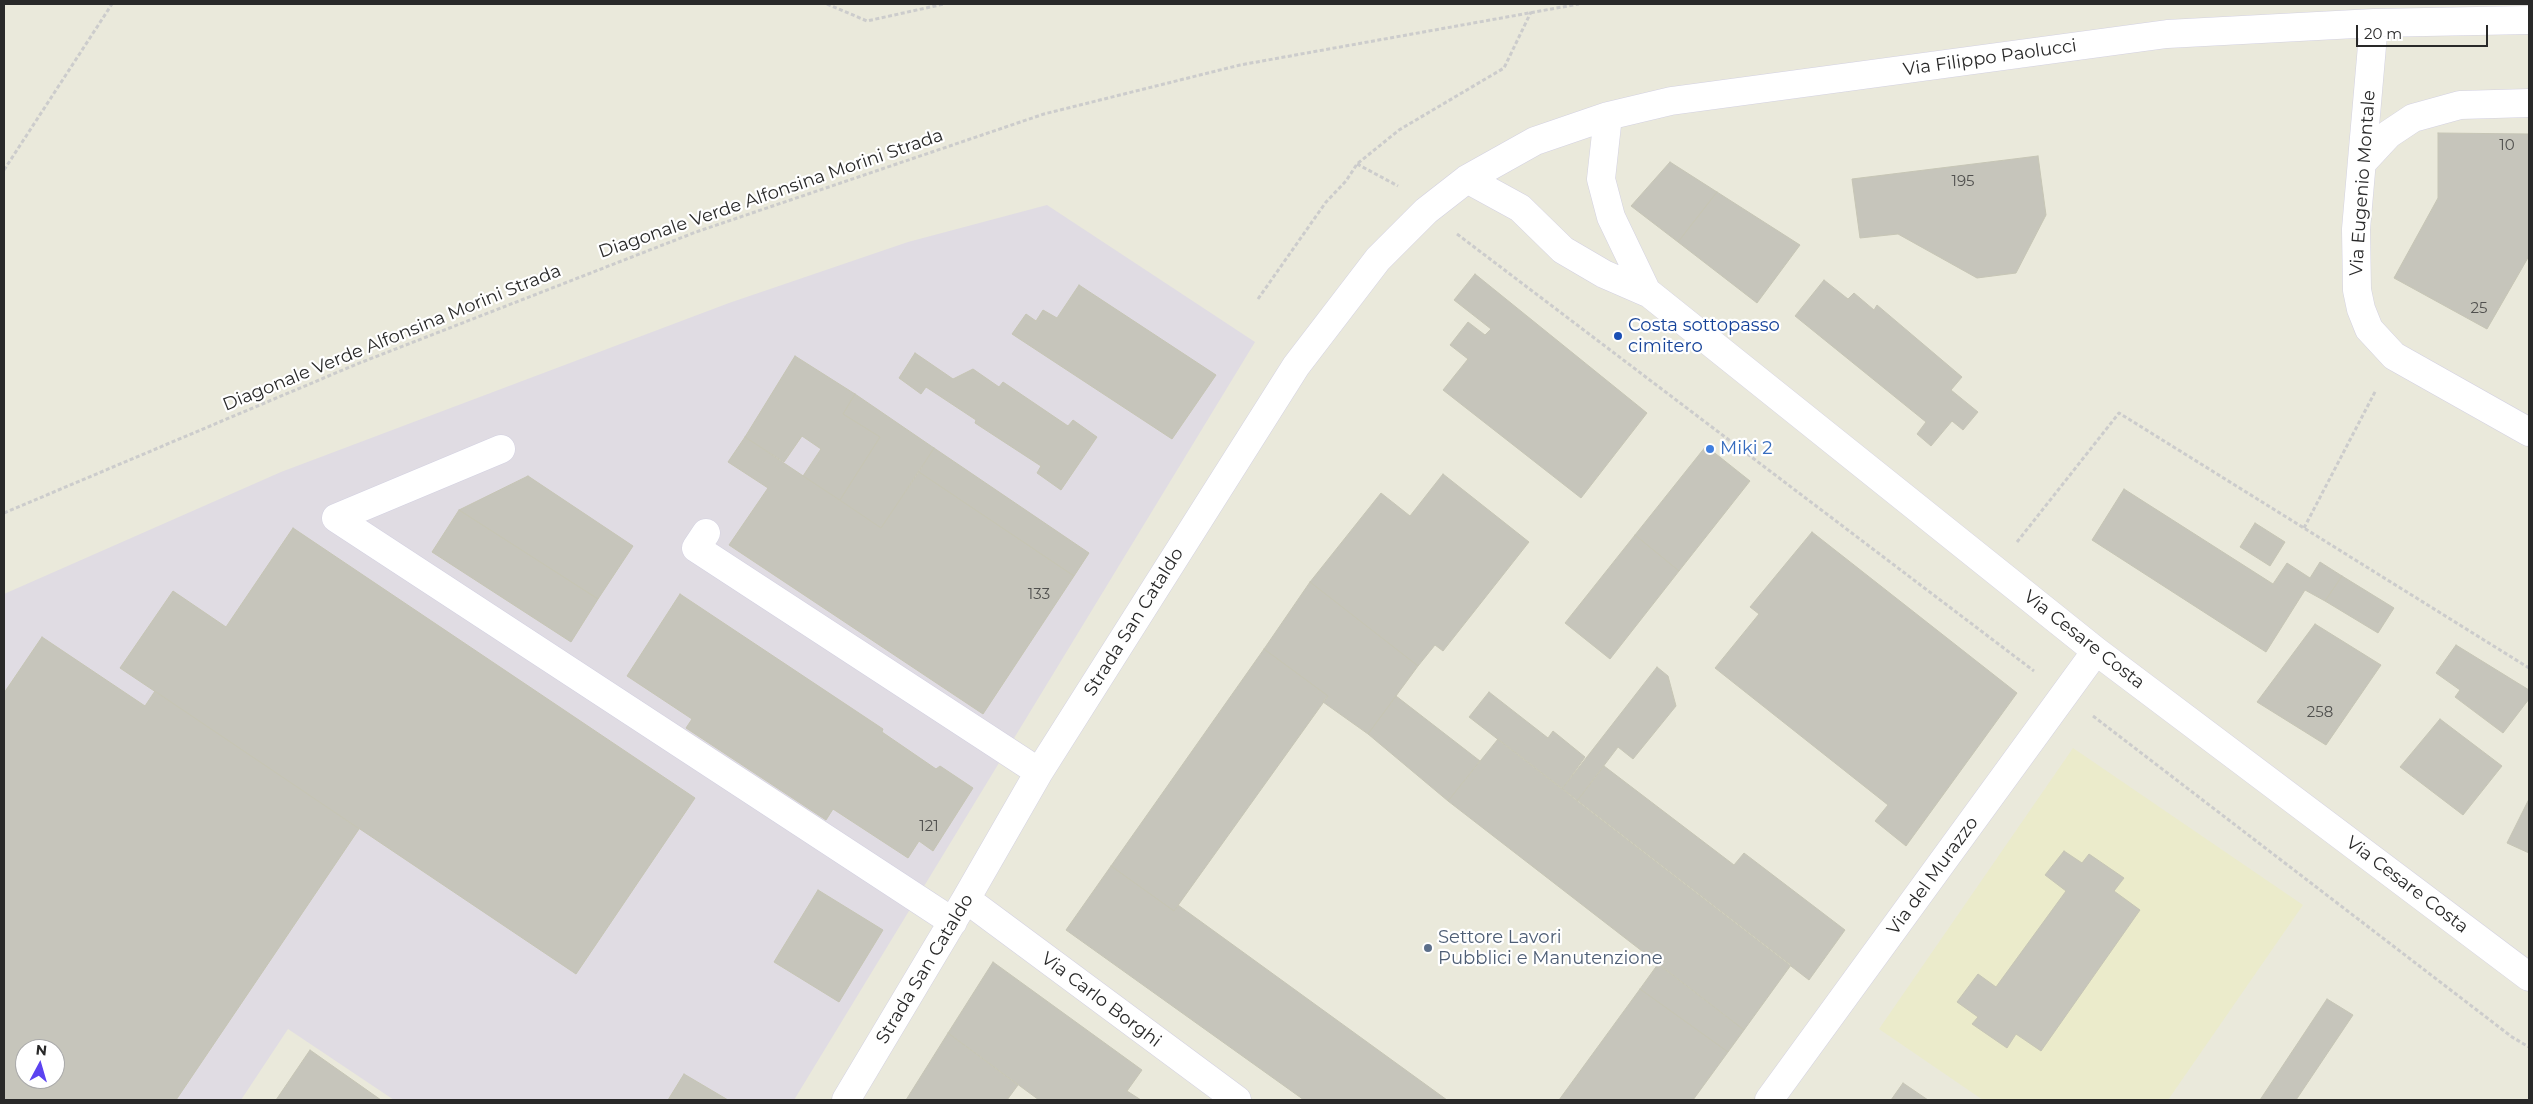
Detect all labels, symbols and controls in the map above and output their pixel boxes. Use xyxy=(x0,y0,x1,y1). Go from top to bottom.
scale bar xyxy=(2358,15,2490,47)
text: 20 m xyxy=(2364,24,2402,43)
street label: Via Filippo Paolucci xyxy=(1902,35,2078,81)
street label: Via Eugenio Montale xyxy=(2346,89,2380,277)
street label: Diagonale Verde Alfonsina Morini Strada xyxy=(596,125,946,263)
house number: 10 xyxy=(2499,137,2515,155)
house number: 195 xyxy=(1951,173,1975,191)
street label: Diagonale Verde Alfonsina Morini Strada xyxy=(220,260,564,416)
house number: 25 xyxy=(2470,300,2488,318)
place label: Costa sottopasso cimitero xyxy=(1628,315,1780,358)
marker: Costa sottopasso cimitero xyxy=(1612,330,1624,342)
place label: Miki 2 xyxy=(1720,438,1773,460)
marker: Miki 2 xyxy=(1704,443,1716,455)
street label: Strada San Cataldo xyxy=(1080,544,1188,700)
house number: 133 xyxy=(1028,586,1050,604)
street label: Via Cesare Costa xyxy=(2019,586,2149,694)
house number: 258 xyxy=(2307,704,2333,722)
street label: Via del Murazzo xyxy=(1883,813,1983,939)
house number: 121 xyxy=(919,818,939,836)
street label: Via Cesare Costa xyxy=(2342,832,2472,938)
street label: Strada San Cataldo xyxy=(872,890,978,1048)
place label: Settore Lavori Pubblici e Manutenzione xyxy=(1438,927,1663,970)
marker: Settore Lavori Pubblici e Manutenzione xyxy=(1422,942,1434,954)
street label: Via Carlo Borghi xyxy=(1037,948,1165,1052)
north arrow xyxy=(15,1039,65,1089)
text: N xyxy=(35,1041,48,1060)

